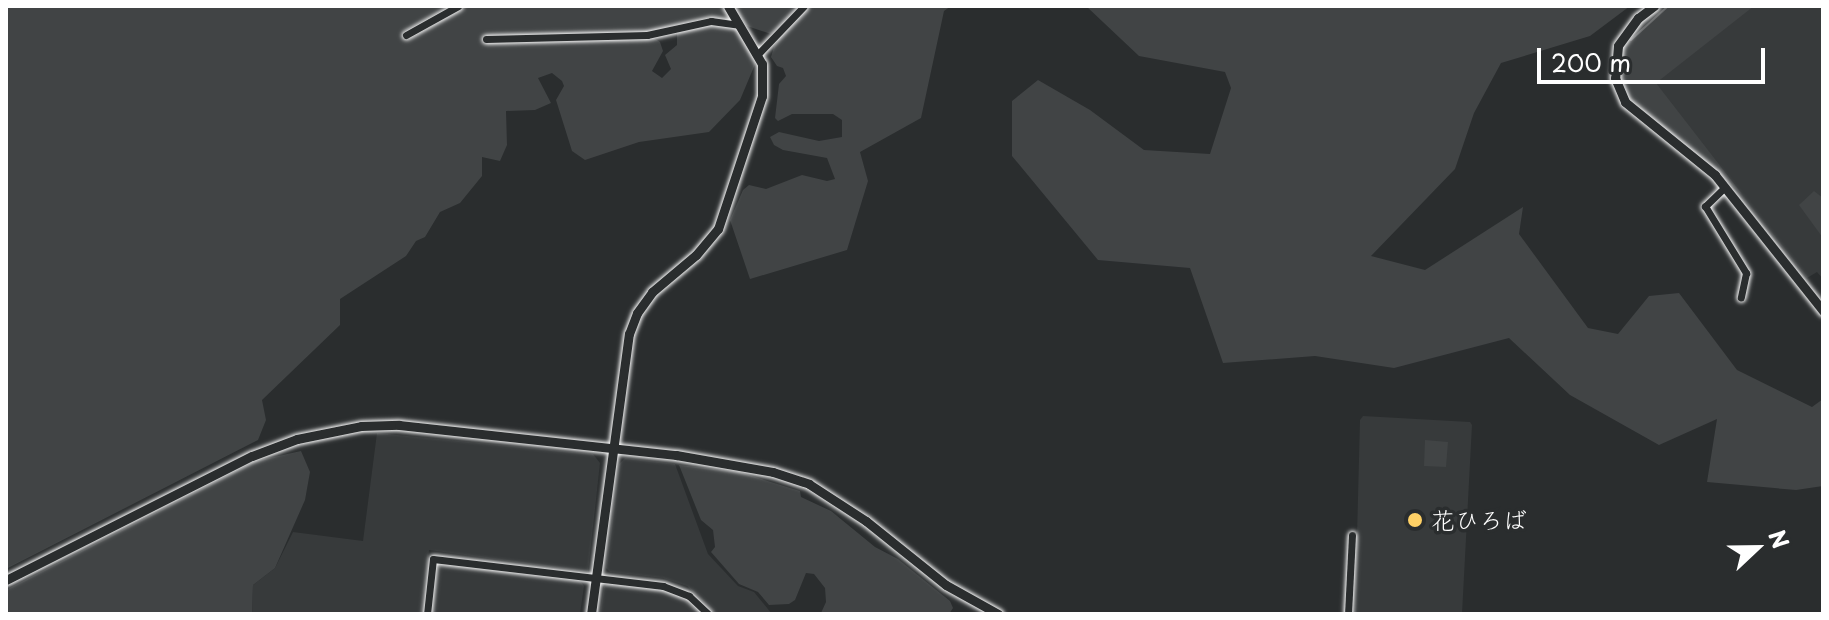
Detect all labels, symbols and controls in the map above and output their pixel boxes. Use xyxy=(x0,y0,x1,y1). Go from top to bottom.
scale bar xyxy=(1541,32,1769,82)
text: 200 m xyxy=(1551,44,1631,80)
place label: 花ひろば xyxy=(1431,506,1527,534)
north arrow xyxy=(1717,508,1797,588)
marker: 花ひろば xyxy=(1406,511,1424,529)
text: N xyxy=(1761,525,1798,553)

